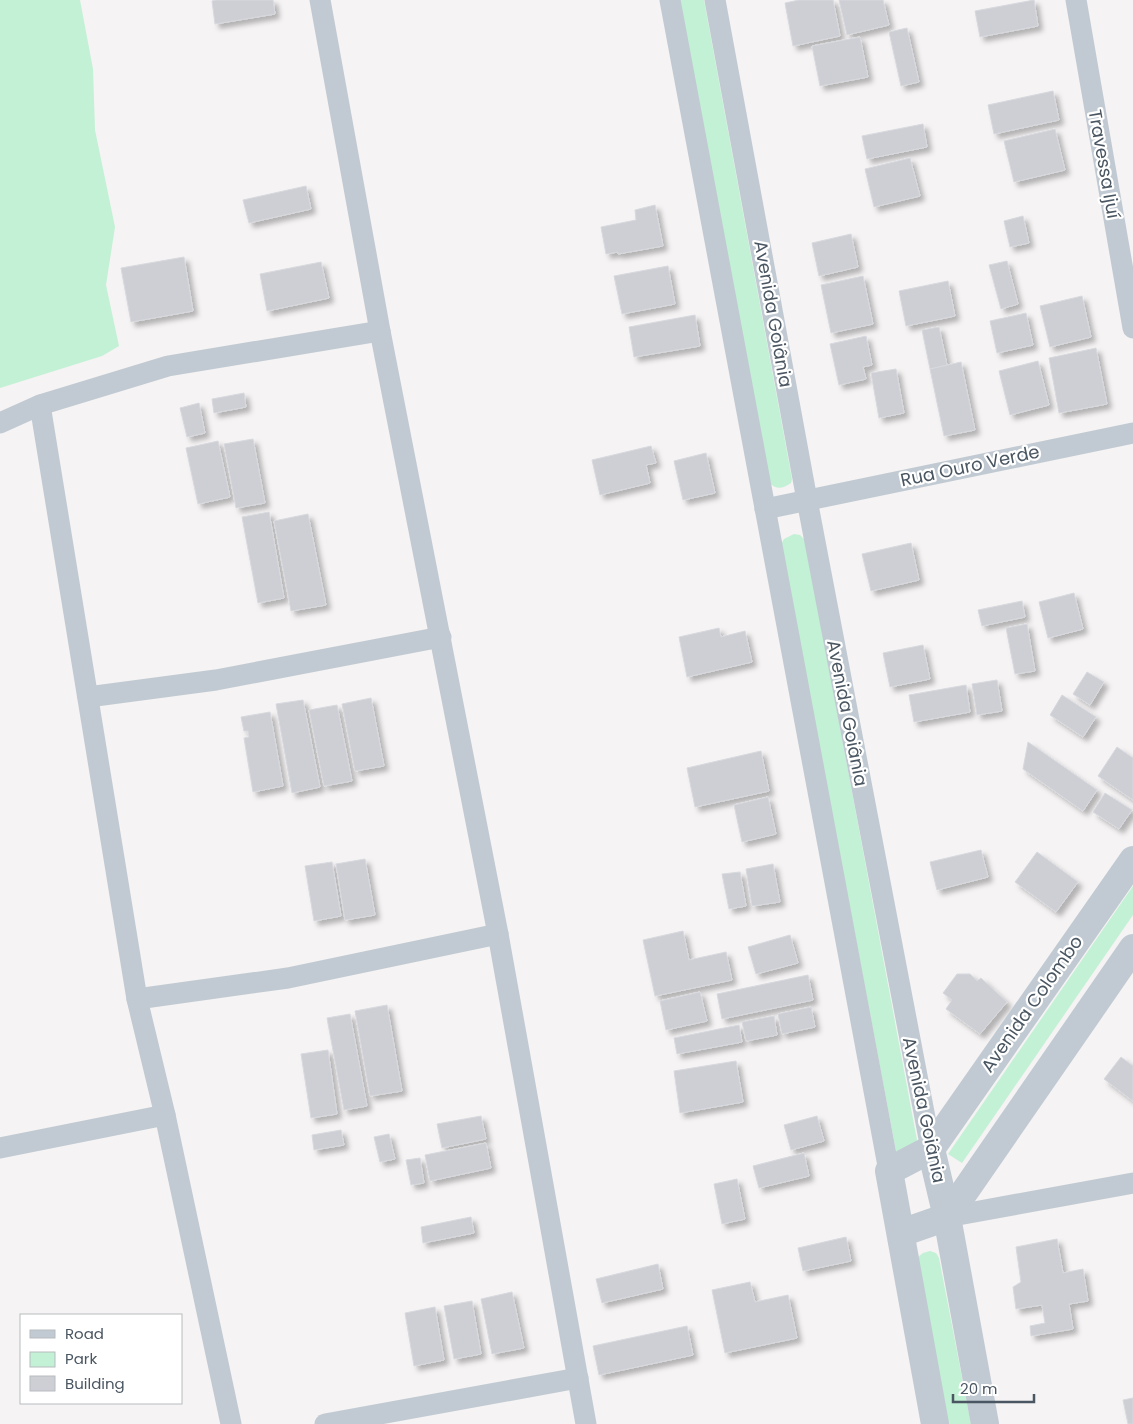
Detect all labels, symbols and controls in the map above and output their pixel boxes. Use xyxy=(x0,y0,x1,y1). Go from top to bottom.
street label: Travessa Ijuí xyxy=(1083,107,1126,220)
street label: Avenida Goiânia xyxy=(748,239,799,389)
street label: Rua Ouro Verde xyxy=(898,439,1042,492)
street label: Avenida Goiânia xyxy=(821,638,874,788)
street label: Avenida Colombo xyxy=(975,930,1088,1077)
street label: Avenida Goiânia xyxy=(897,1035,952,1185)
legend xyxy=(20,1314,182,1404)
text: Road xyxy=(65,1323,104,1344)
text: Park xyxy=(65,1348,97,1369)
scale bar xyxy=(953,1372,1034,1404)
text: Building xyxy=(65,1373,125,1394)
text: 20 m xyxy=(960,1378,998,1399)

